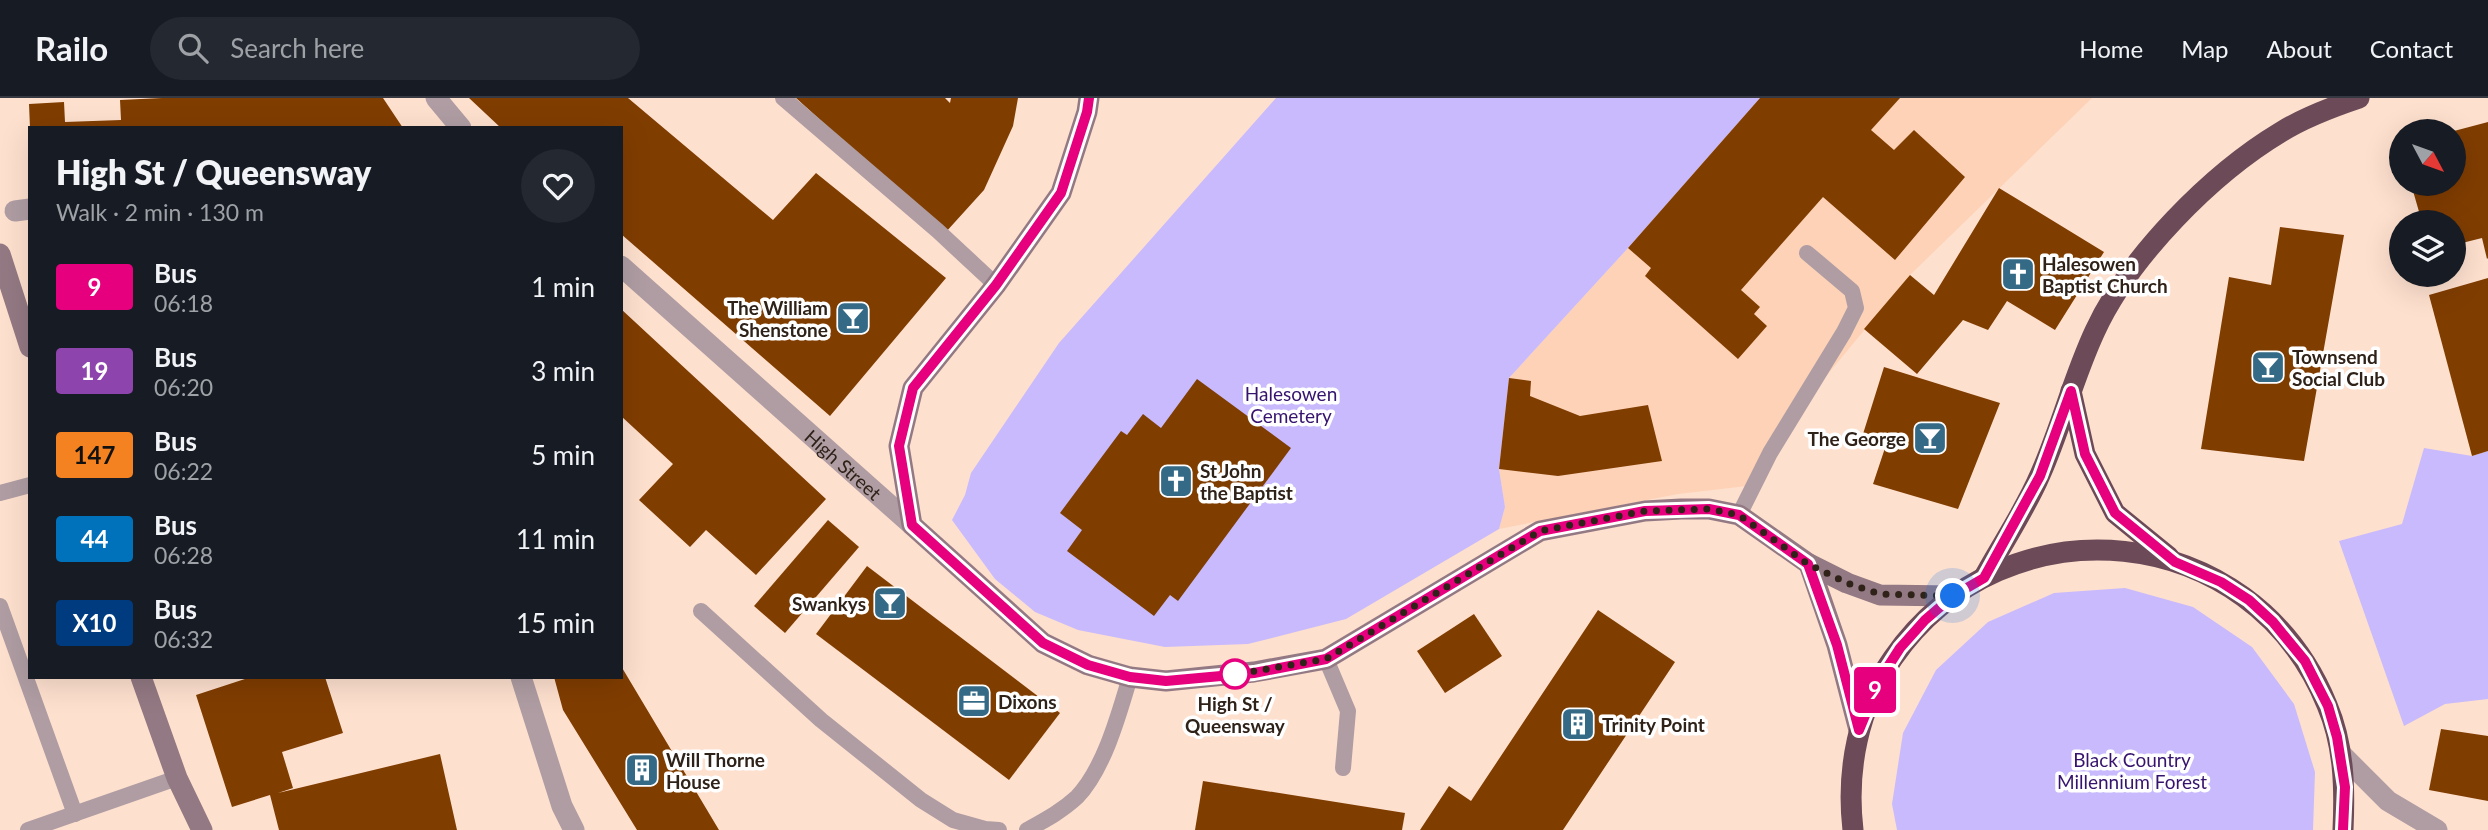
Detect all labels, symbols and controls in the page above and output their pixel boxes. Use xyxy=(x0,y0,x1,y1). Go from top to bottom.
search box xyxy=(150,17,640,80)
text: Railo xyxy=(35,28,108,68)
icon: search xyxy=(174,29,212,67)
text: Search here xyxy=(230,32,364,64)
text: Home xyxy=(2079,34,2143,63)
text: Map xyxy=(2181,34,2229,63)
text: About xyxy=(2267,34,2332,63)
text: Contact xyxy=(2370,34,2453,63)
north arrow xyxy=(2389,119,2466,196)
map controls xyxy=(2389,119,2466,287)
button: heart xyxy=(521,149,595,223)
text: High St / Queensway xyxy=(56,152,371,192)
text: Walk · 2 min · 130 m xyxy=(56,198,264,226)
button: layers xyxy=(2389,210,2466,287)
place label: Halesowen Baptist Church xyxy=(2042,252,2168,297)
church icon: Halesowen Baptist Church xyxy=(1999,255,2037,293)
text: Bus xyxy=(154,257,197,289)
text: 1 min xyxy=(531,271,595,303)
text: 9 xyxy=(88,272,101,301)
text: 06:18 xyxy=(154,289,213,317)
place label: The William Shenstone xyxy=(727,296,828,341)
bar icon: The William Shenstone xyxy=(834,299,872,337)
text: Bus xyxy=(154,341,197,373)
place label: Townsend Social Club xyxy=(2292,345,2385,390)
bar icon: Townsend Social Club xyxy=(2249,348,2287,386)
text: 3 min xyxy=(531,355,595,387)
text: 19 xyxy=(81,356,108,385)
text: 06:20 xyxy=(154,373,213,401)
park label: Halesowen Cemetery xyxy=(1245,382,1337,427)
bar icon: The George xyxy=(1911,419,1949,457)
street label: High Street xyxy=(801,424,887,504)
text: Bus xyxy=(154,425,197,457)
place label: The George xyxy=(1808,427,1906,450)
text: 5 min xyxy=(531,439,595,471)
text: 147 xyxy=(74,440,115,469)
text: 06:22 xyxy=(154,457,213,485)
place label: St John the Baptist xyxy=(1200,459,1293,504)
church icon: St John the Baptist xyxy=(1157,462,1195,500)
text: Bus xyxy=(154,509,197,541)
text: 11 min xyxy=(516,523,595,555)
text: 44 xyxy=(81,524,108,553)
text: 06:28 xyxy=(154,541,213,569)
your location xyxy=(1935,578,1970,613)
bar icon: Swankys xyxy=(871,584,909,622)
place label: Swankys xyxy=(792,592,866,615)
text: Bus xyxy=(154,593,197,625)
text: 15 min xyxy=(516,607,595,639)
text: X10 xyxy=(73,608,116,637)
text: 06:32 xyxy=(154,625,213,653)
marker: High St / Queensway xyxy=(1220,659,1250,689)
line badge: 9 xyxy=(1852,667,1898,713)
text: 9 xyxy=(1868,675,1882,704)
office icon: Dixons xyxy=(955,682,993,720)
place label: Dixons xyxy=(998,690,1057,713)
place label: High St / Queensway xyxy=(1185,692,1286,737)
building icon: Trinity Point xyxy=(1559,705,1597,743)
place label: Trinity Point xyxy=(1602,713,1705,736)
place label: Will Thorne House xyxy=(666,748,765,793)
park label: Black Country Millennium Forest xyxy=(2057,748,2207,793)
building icon: Will Thorne House xyxy=(623,751,661,789)

